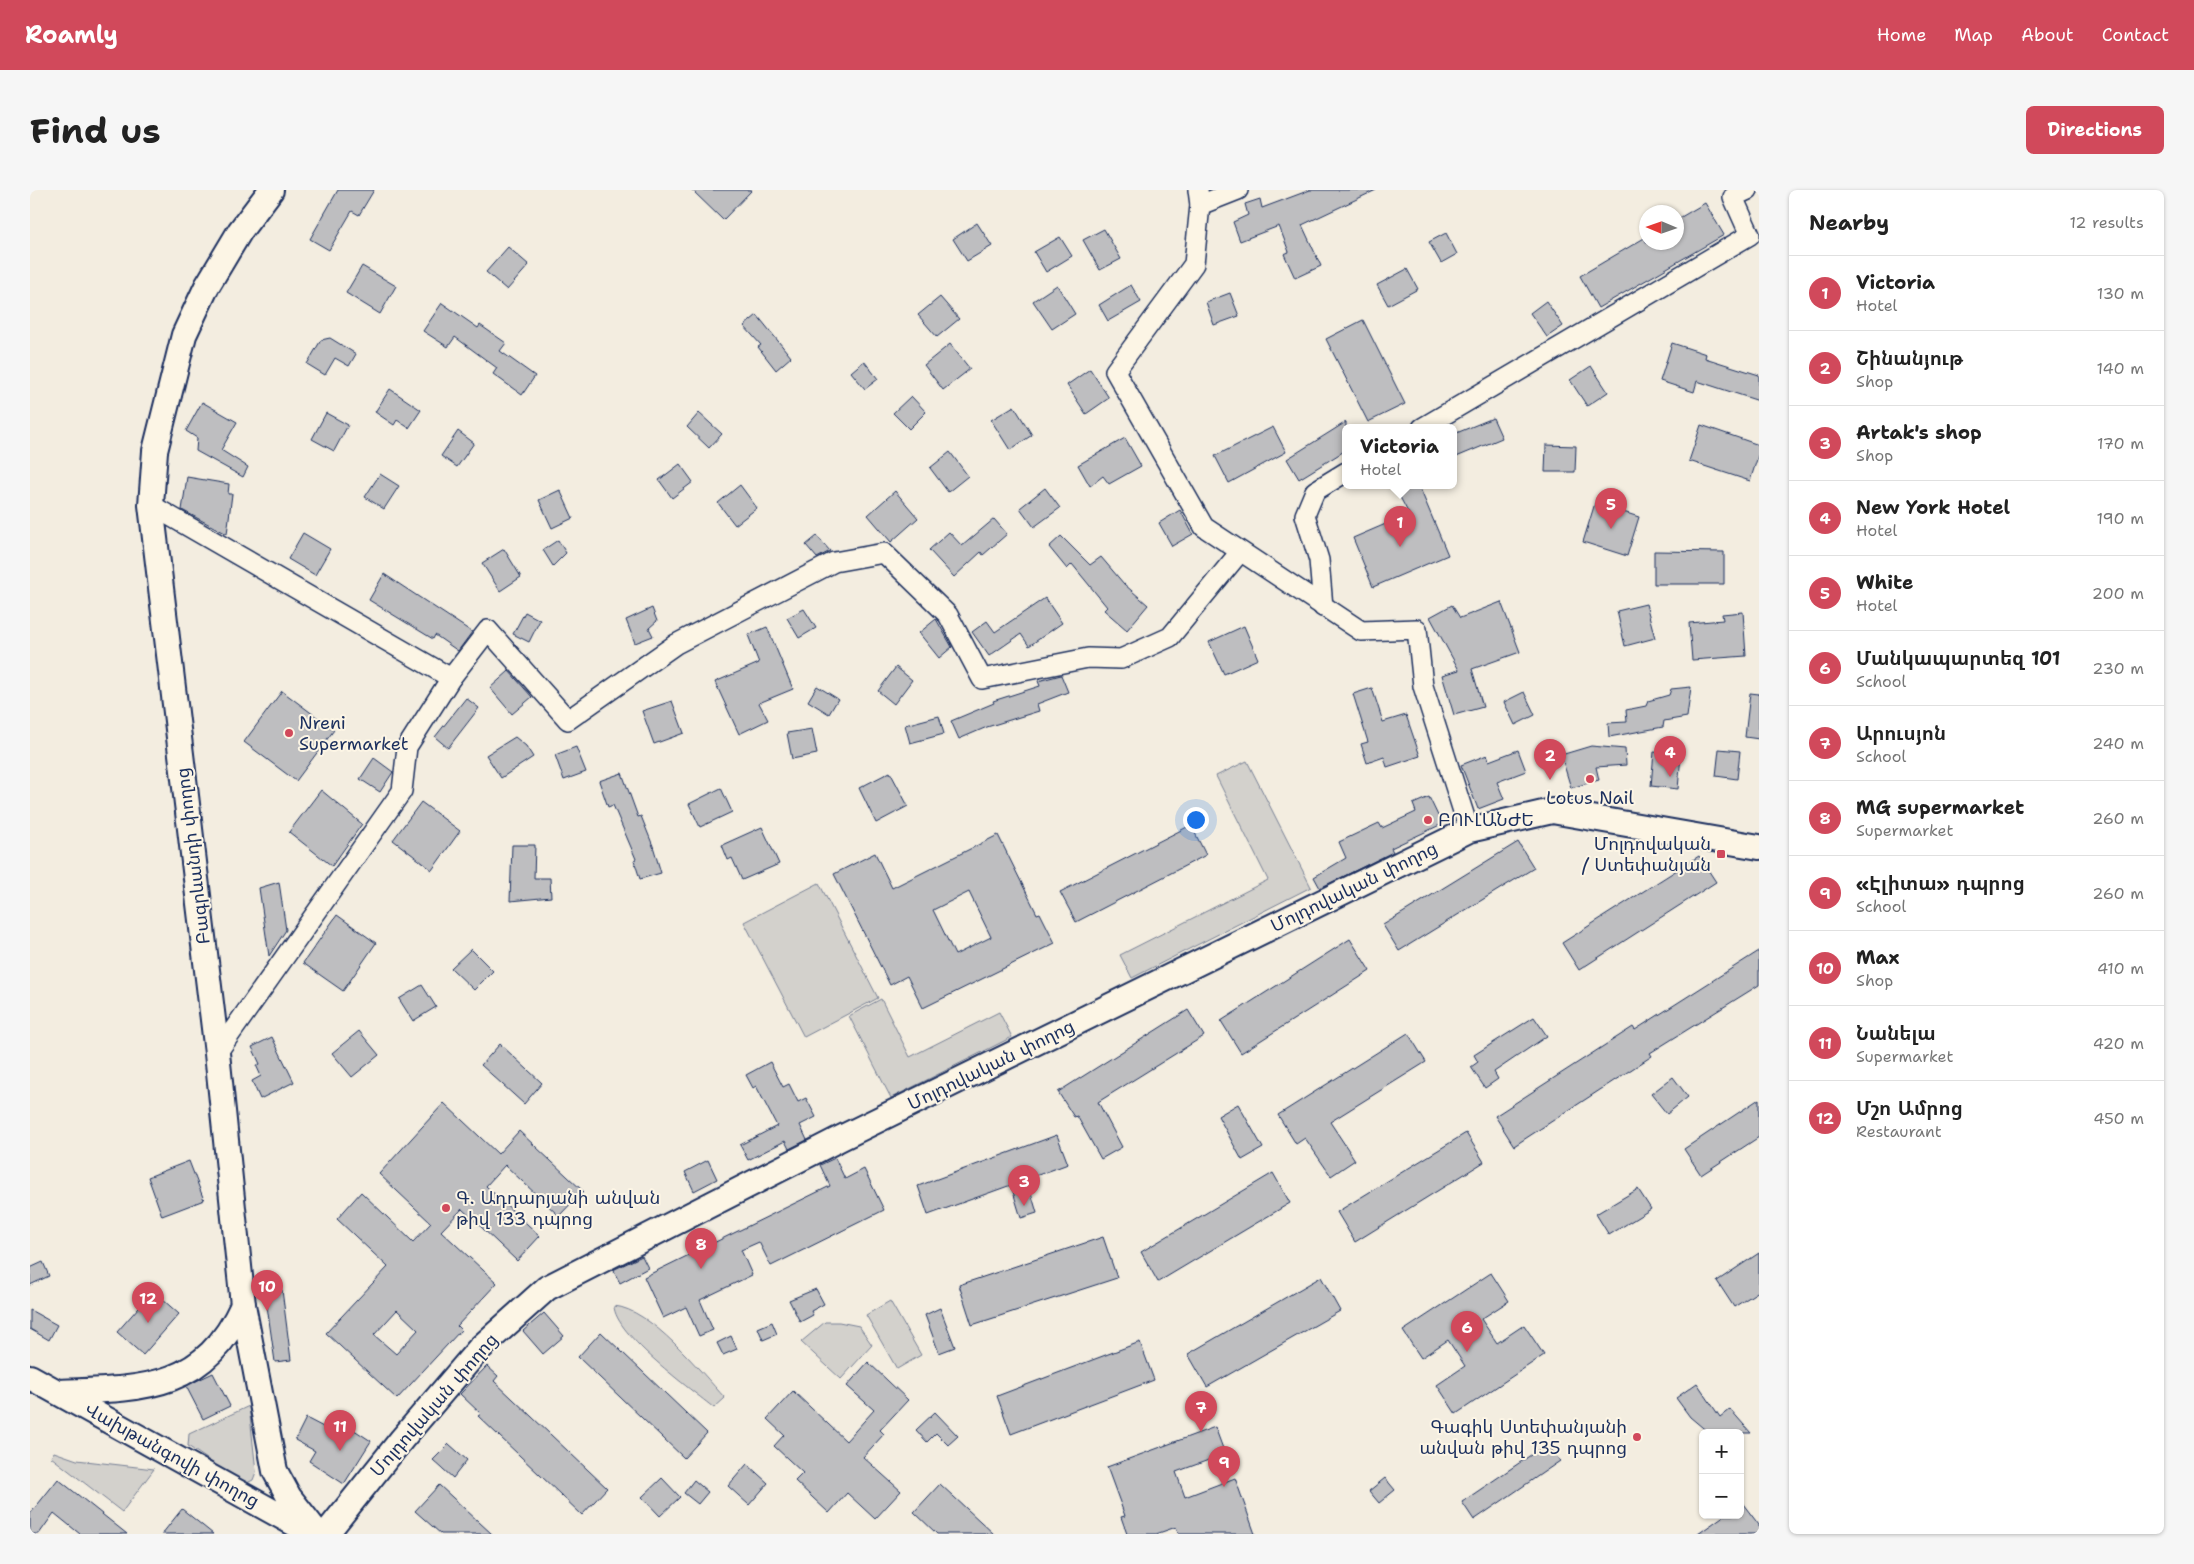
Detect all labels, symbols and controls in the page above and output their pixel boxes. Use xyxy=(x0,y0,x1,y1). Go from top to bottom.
text: Roamly xyxy=(25,19,118,51)
text: Home xyxy=(1877,23,1926,47)
text: Map xyxy=(1954,23,1993,47)
text: About xyxy=(2021,23,2074,47)
text: Contact xyxy=(2102,23,2169,47)
button: Directions xyxy=(2026,106,2164,154)
text: Find us xyxy=(30,107,161,154)
north arrow xyxy=(1639,205,1684,250)
text: Nearby xyxy=(1809,209,1889,237)
text: 12 results xyxy=(2069,212,2144,233)
text: Victoria xyxy=(1856,270,1935,295)
text: 1 xyxy=(1821,283,1829,304)
text: 130 m xyxy=(2097,283,2144,304)
text: Hotel xyxy=(1856,295,1897,316)
text: Շինանյութ xyxy=(1856,346,1963,371)
text: 2 xyxy=(1819,358,1831,379)
text: 140 m xyxy=(2097,358,2144,379)
text: Shop xyxy=(1856,371,1893,392)
text: Artak's shop xyxy=(1856,420,1982,445)
popup xyxy=(1342,424,1457,489)
text: 3 xyxy=(1819,433,1831,454)
text: 170 m xyxy=(2097,433,2144,454)
text: Victoria xyxy=(1360,434,1439,459)
text: Shop xyxy=(1856,445,1893,466)
text: Hotel xyxy=(1360,459,1401,480)
pin: 5 xyxy=(1595,488,1627,529)
text: New York Hotel xyxy=(1856,495,2010,520)
pin: 1 xyxy=(1384,506,1416,547)
text: 4 xyxy=(1819,508,1831,529)
text: 190 m xyxy=(2097,508,2144,529)
text: Hotel xyxy=(1856,520,1897,541)
text: White xyxy=(1856,570,1913,595)
text: 5 xyxy=(1820,583,1830,604)
text: 200 m xyxy=(2092,583,2144,604)
text: Hotel xyxy=(1856,595,1897,616)
text: Մանկապարտեզ 101 xyxy=(1856,646,2060,671)
text: 6 xyxy=(1819,658,1831,679)
text: 230 m xyxy=(2092,658,2144,679)
text: School xyxy=(1856,671,1906,692)
place label: Nreni Supermarket xyxy=(299,711,409,756)
text: Արուսյոն xyxy=(1856,721,1946,746)
marker: Nreni Supermarket xyxy=(283,727,295,739)
text: 7 xyxy=(1819,733,1831,754)
text: 240 m xyxy=(2092,733,2144,754)
pin: 4 xyxy=(1654,736,1686,777)
pin: 2 xyxy=(1534,739,1566,780)
text: School xyxy=(1856,746,1906,767)
street label: Բագրևանդի փողոց xyxy=(170,766,216,946)
marker: Lotus Nail xyxy=(1584,773,1596,785)
place label: Lotus Nail xyxy=(1546,786,1635,810)
text: MG supermarket xyxy=(1856,795,2024,820)
your location xyxy=(1183,807,1209,833)
place label: ԲՈՒԼԱՆԺԵ xyxy=(1438,808,1534,832)
text: 8 xyxy=(1819,808,1831,829)
text: 260 m xyxy=(2092,808,2144,829)
marker: ԲՈՒԼԱՆԺԵ xyxy=(1422,814,1434,826)
text: Supermarket xyxy=(1856,820,1953,841)
place label: Մոլդովական / Ստեփանյան xyxy=(1582,832,1711,877)
street label: Մոլդովական փողոց xyxy=(1267,836,1441,938)
marker: Մոլդովական / Ստեփանյան xyxy=(1715,848,1727,860)
text: «Էլիտա» դպրոց xyxy=(1856,871,2025,896)
text: 9 xyxy=(1819,883,1831,904)
text: 260 m xyxy=(2092,883,2144,904)
text: School xyxy=(1856,896,1906,917)
text: Max xyxy=(1856,945,1899,970)
text: 10 xyxy=(1816,958,1834,979)
text: 410 m xyxy=(2097,958,2144,979)
text: Shop xyxy=(1856,970,1893,991)
street label: Մոլդովական փողոց xyxy=(904,1014,1078,1116)
text: Նանելա xyxy=(1856,1021,1936,1046)
text: 11 xyxy=(1818,1033,1832,1054)
text: 420 m xyxy=(2093,1033,2144,1054)
text: Supermarket xyxy=(1856,1046,1953,1067)
text: Մշո Ամրոց xyxy=(1856,1096,1963,1121)
text: 12 xyxy=(1816,1108,1834,1129)
text: 450 m xyxy=(2093,1108,2144,1129)
text: Restaurant xyxy=(1856,1121,1942,1142)
pin: 3 xyxy=(1008,1165,1040,1206)
place label: Գ. Ադդարյանի անվան թիվ 133 դպրոց xyxy=(456,1186,660,1231)
marker: Գ. Ադդարյանի անվան թիվ 133 դպրոց xyxy=(440,1202,452,1214)
pin: 8 xyxy=(685,1228,717,1269)
pin: 10 xyxy=(251,1270,283,1311)
pin: 12 xyxy=(132,1282,164,1323)
pin: 6 xyxy=(1451,1311,1483,1352)
street label: Մոլդովական փողոց xyxy=(365,1328,503,1482)
pin: 7 xyxy=(1185,1391,1217,1432)
street label: Վախթանգովի փողոց xyxy=(80,1397,264,1513)
pin: 11 xyxy=(324,1410,356,1451)
place label: Գագիկ Ստեփանյանի անվան թիվ 135 դպրոց xyxy=(1419,1415,1627,1460)
map controls xyxy=(1699,1429,1744,1519)
button: + xyxy=(1699,1429,1744,1474)
marker: Գագիկ Ստեփանյանի անվան թիվ 135 դպրոց xyxy=(1631,1431,1643,1443)
pin: 9 xyxy=(1208,1446,1240,1487)
button: − xyxy=(1699,1474,1744,1519)

